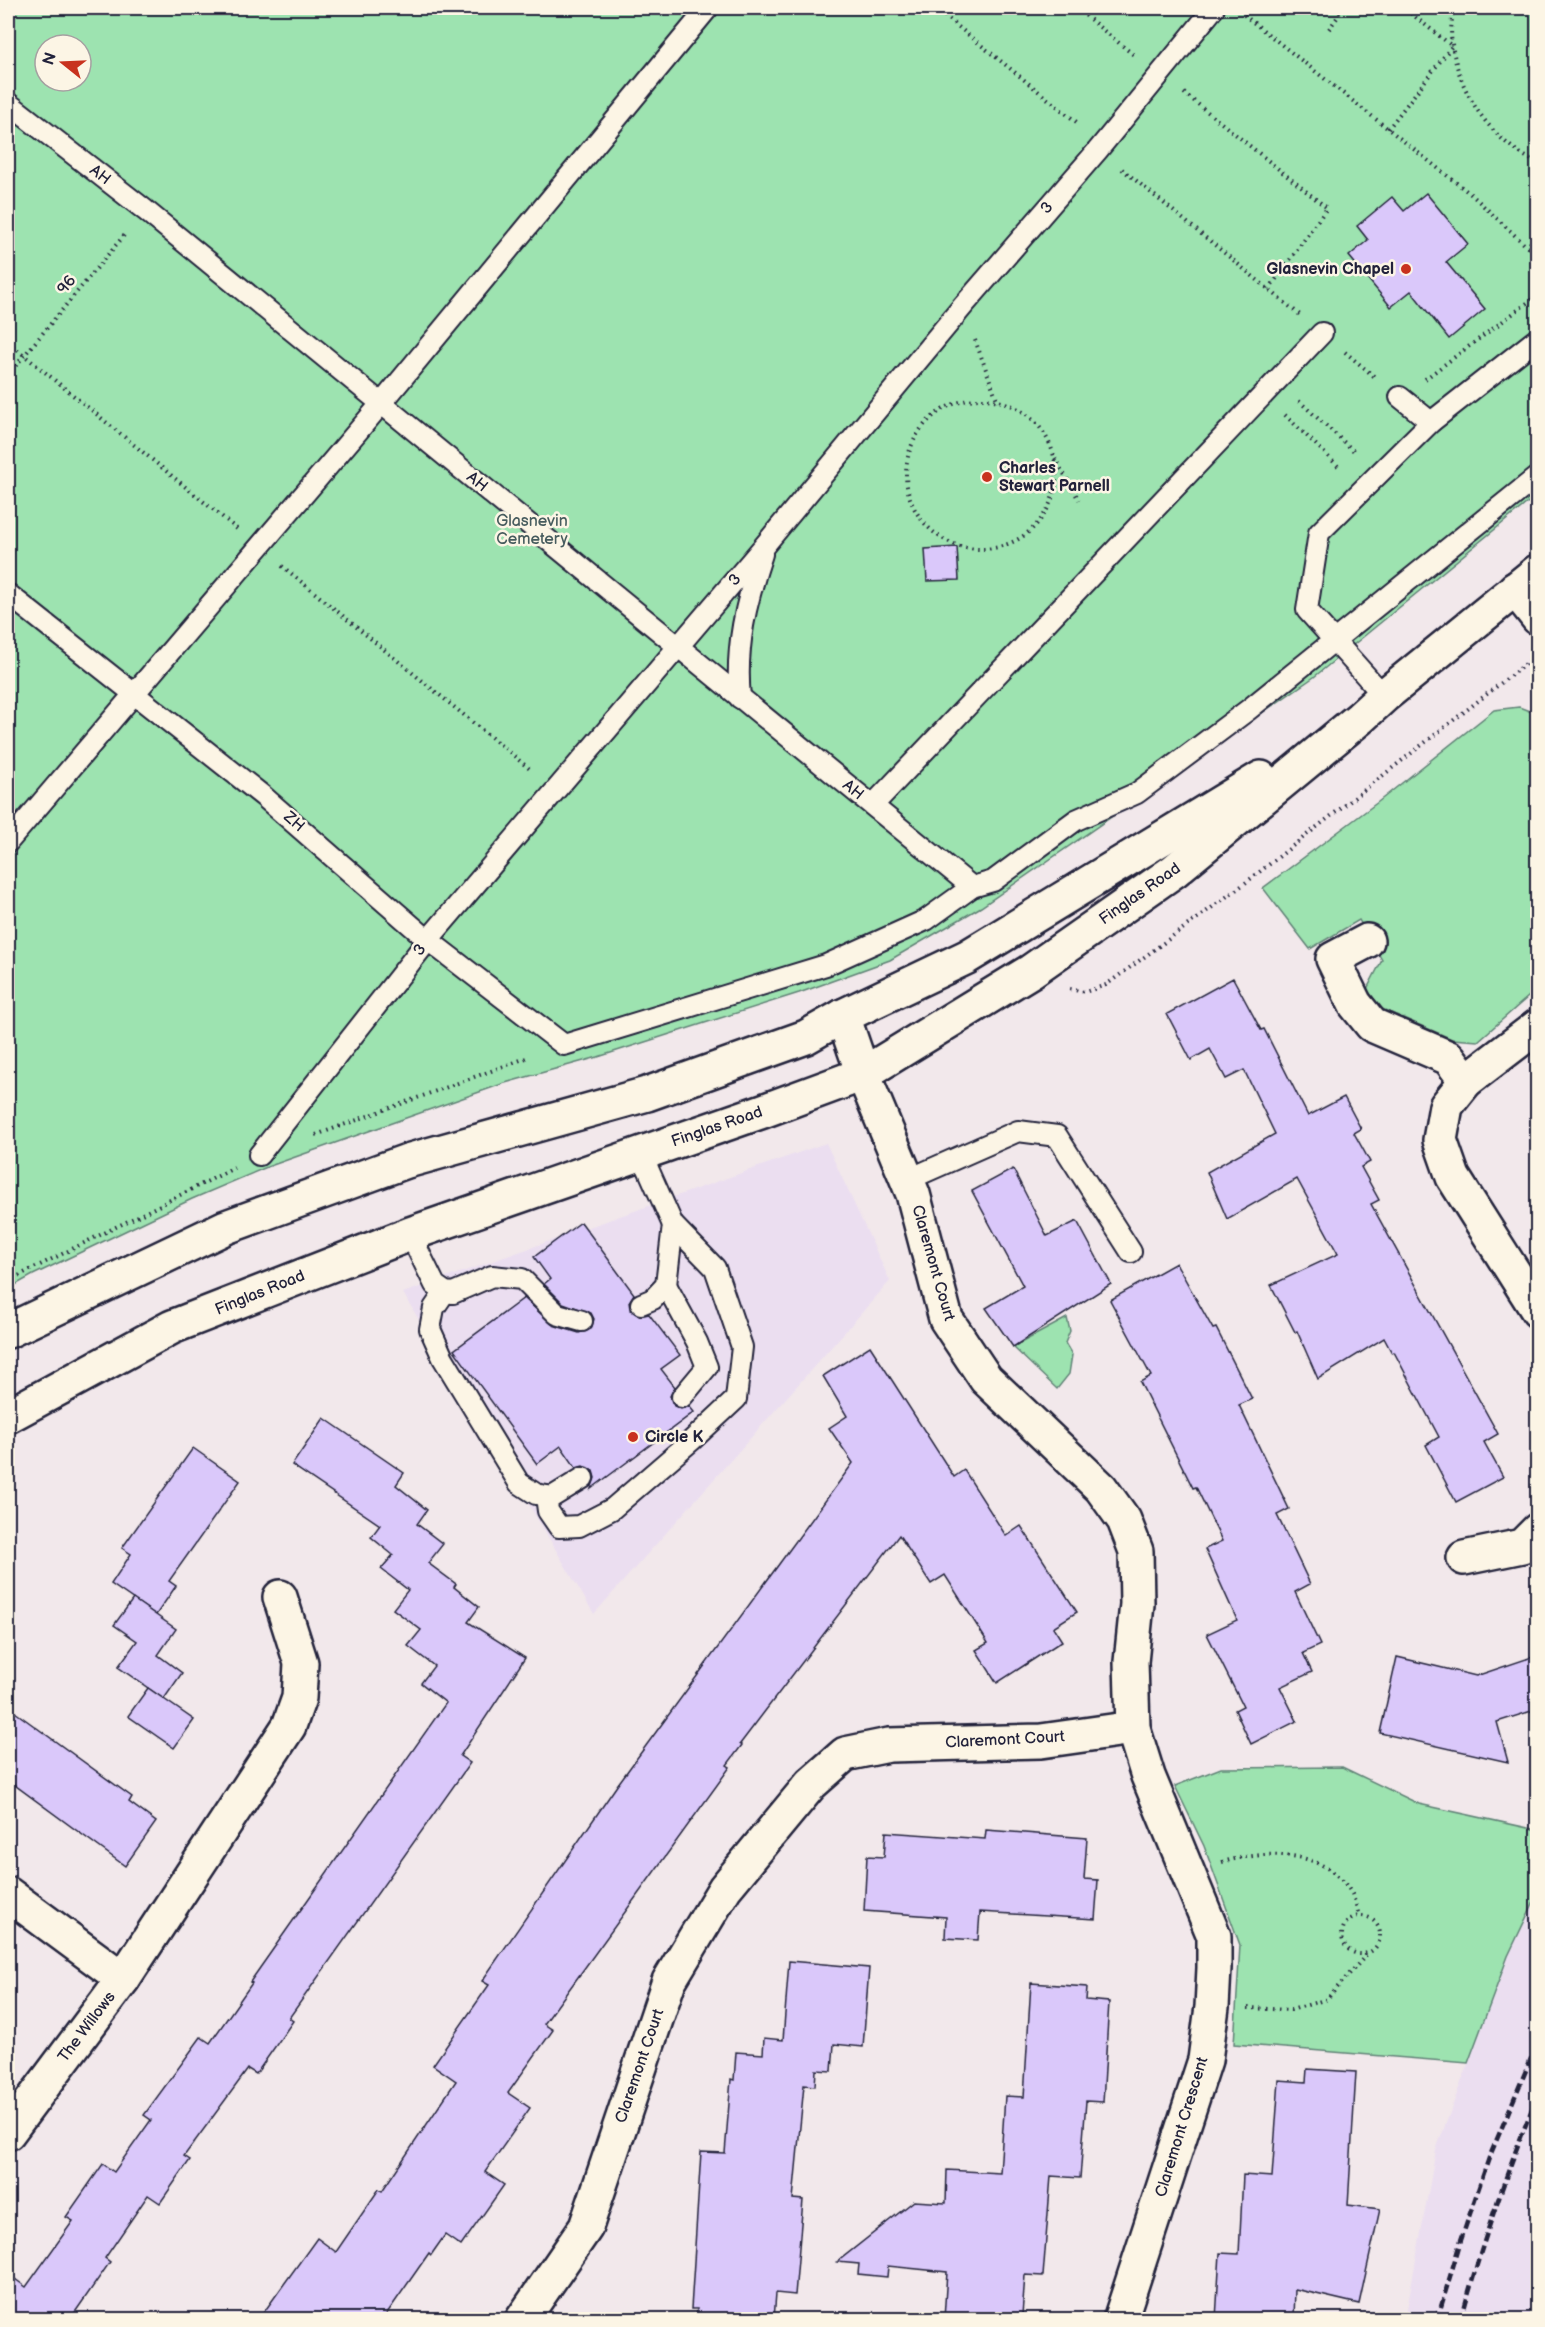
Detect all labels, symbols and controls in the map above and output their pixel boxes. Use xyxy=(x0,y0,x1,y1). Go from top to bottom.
north arrow xyxy=(33,33,93,93)
text: N xyxy=(39,50,61,67)
street label: AH xyxy=(86,161,114,189)
street label: 3 xyxy=(1037,198,1058,218)
place label: Glasnevin Chapel xyxy=(1267,260,1394,279)
marker: Glasnevin Chapel xyxy=(1399,262,1413,276)
street label: 96 xyxy=(54,271,81,298)
place label: Charles Stewart Parnell xyxy=(999,459,1110,496)
street label: AH xyxy=(463,468,491,496)
marker: Charles Stewart Parnell xyxy=(980,470,994,484)
park label: Glasnevin Cemetery xyxy=(496,512,568,549)
street label: 3 xyxy=(725,570,746,590)
street label: AH xyxy=(839,776,867,804)
street label: ZH xyxy=(279,807,308,836)
street label: Finglas Road xyxy=(1096,859,1184,929)
street label: 3 xyxy=(409,940,431,960)
street label: Finglas Road xyxy=(669,1103,765,1151)
street label: Claremont Court xyxy=(907,1203,959,1323)
street label: Finglas Road xyxy=(212,1266,308,1320)
place label: Circle K xyxy=(645,1428,704,1447)
marker: Circle K xyxy=(626,1430,640,1444)
street label: Claremont Court xyxy=(945,1727,1065,1753)
street label: The Willows xyxy=(54,1988,120,2066)
street label: Claremont Court xyxy=(612,2006,668,2126)
street label: Claremont Crescent xyxy=(1152,2055,1212,2199)

